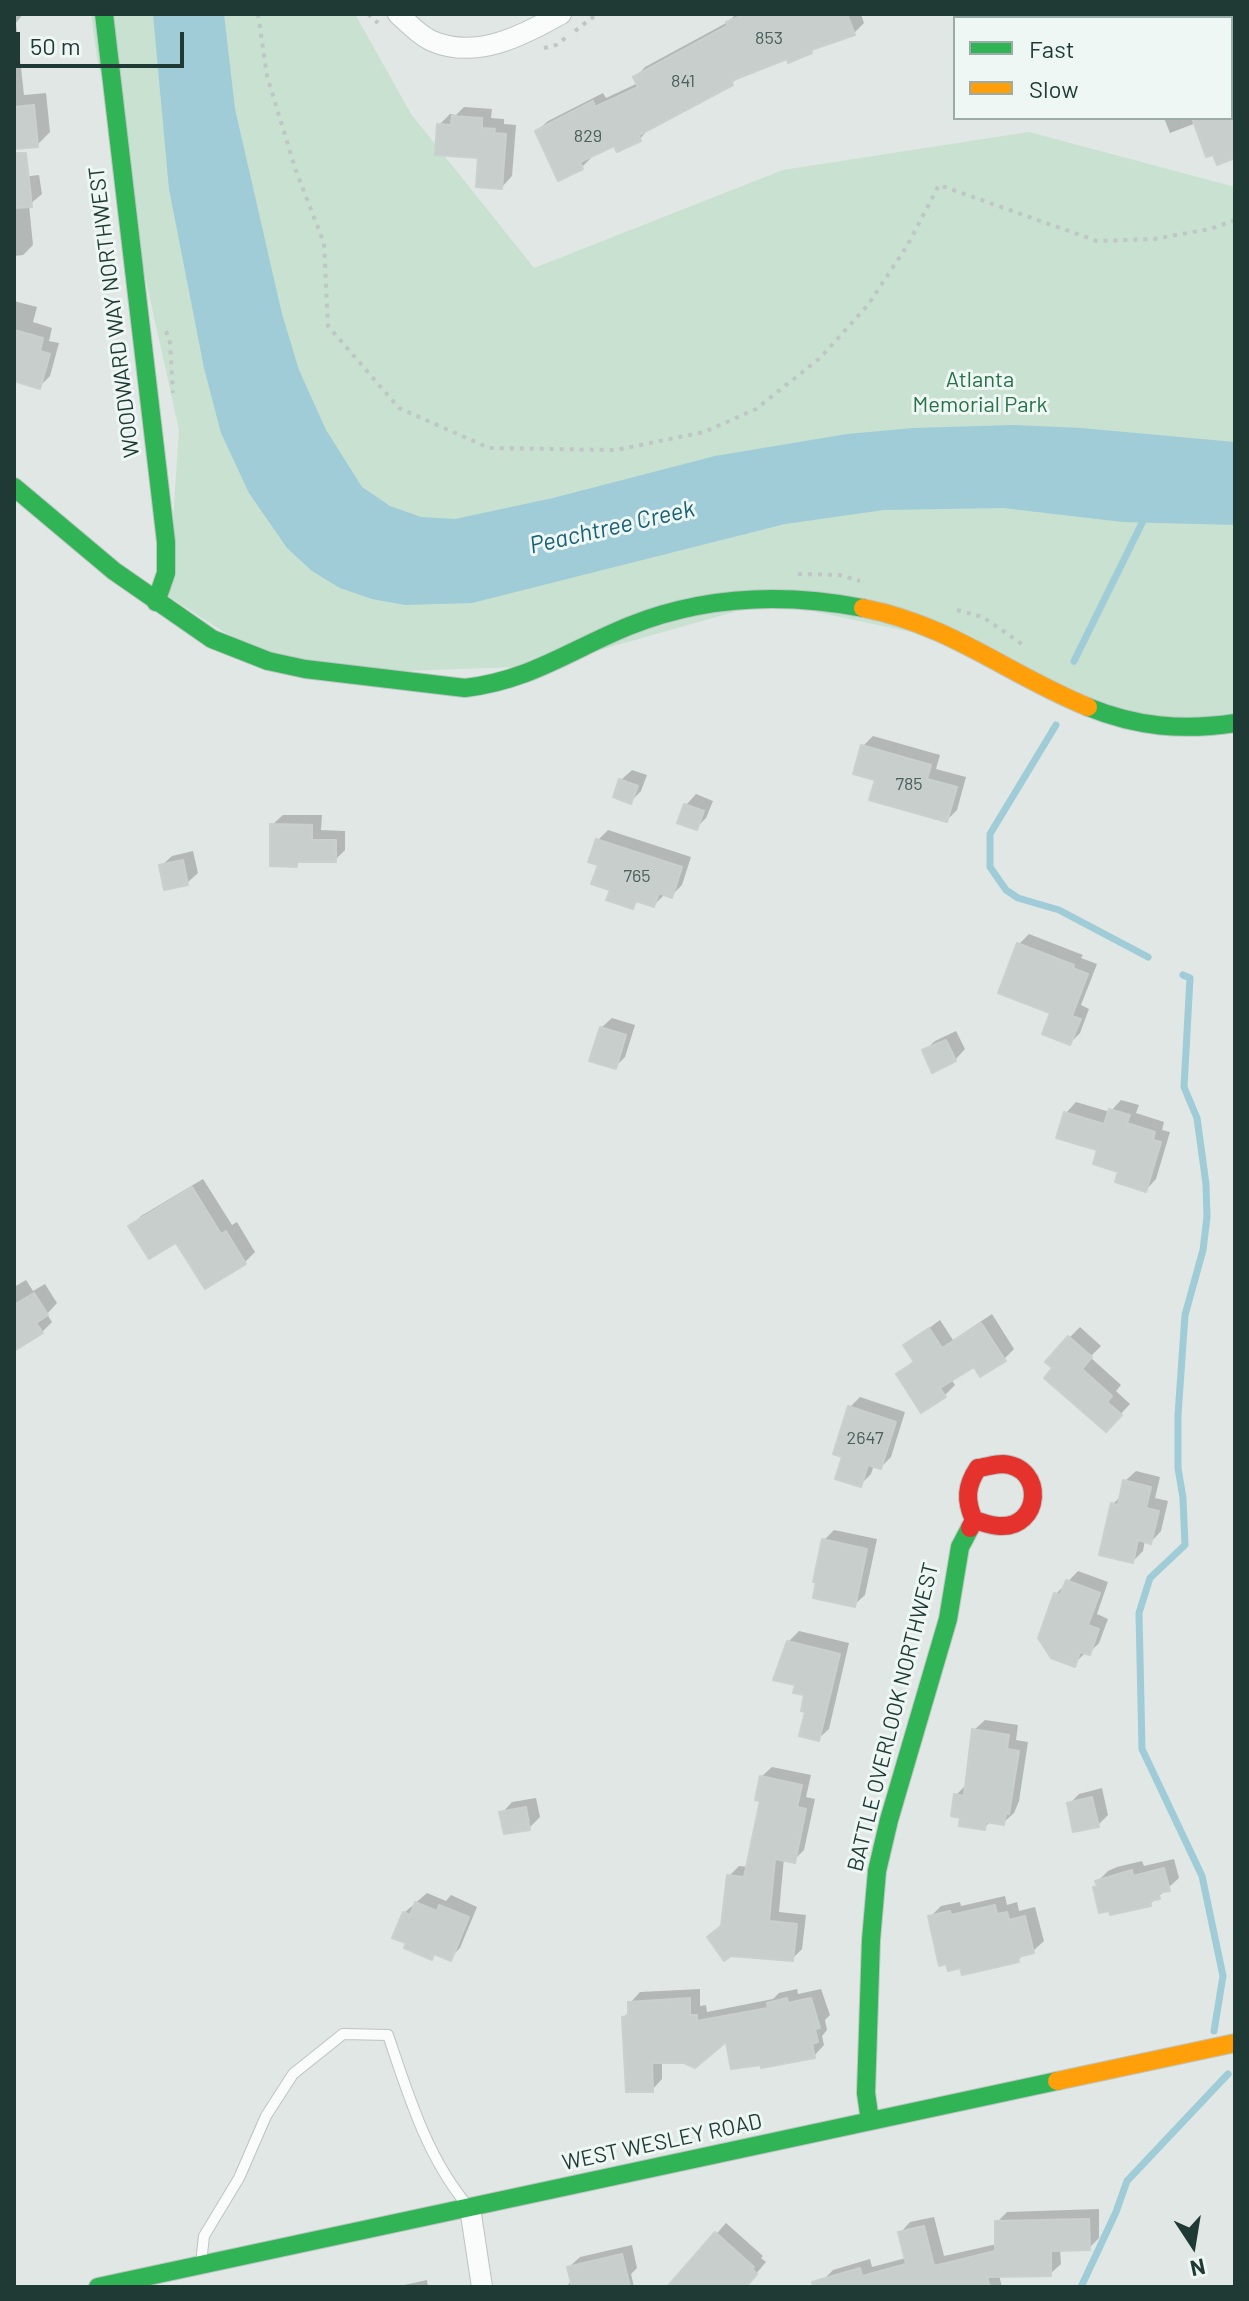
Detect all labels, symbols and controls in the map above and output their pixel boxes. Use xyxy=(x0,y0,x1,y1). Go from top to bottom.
scale bar xyxy=(20,16,188,66)
legend xyxy=(953,16,1233,120)
house number: 853 xyxy=(755,27,783,49)
text: 50 m xyxy=(30,31,81,60)
text: Fast xyxy=(1029,34,1074,63)
house number: 841 xyxy=(671,70,695,92)
text: Slow xyxy=(1029,74,1078,103)
house number: 829 xyxy=(574,125,602,147)
street label: WOODWARD WAY NORTHWEST xyxy=(83,165,145,459)
park label: Atlanta Memorial Park xyxy=(912,367,1048,418)
water label: Peachtree Creek xyxy=(527,494,697,560)
house number: 785 xyxy=(895,773,923,795)
house number: 765 xyxy=(623,865,651,887)
house number: 2647 xyxy=(847,1427,883,1449)
street label: BATTLE OVERLOOK NORTHWEST xyxy=(842,1560,944,1874)
street label: WEST WESLEY ROAD xyxy=(560,2108,764,2176)
north arrow xyxy=(1153,2205,1233,2285)
text: N xyxy=(1188,2254,1208,2283)

